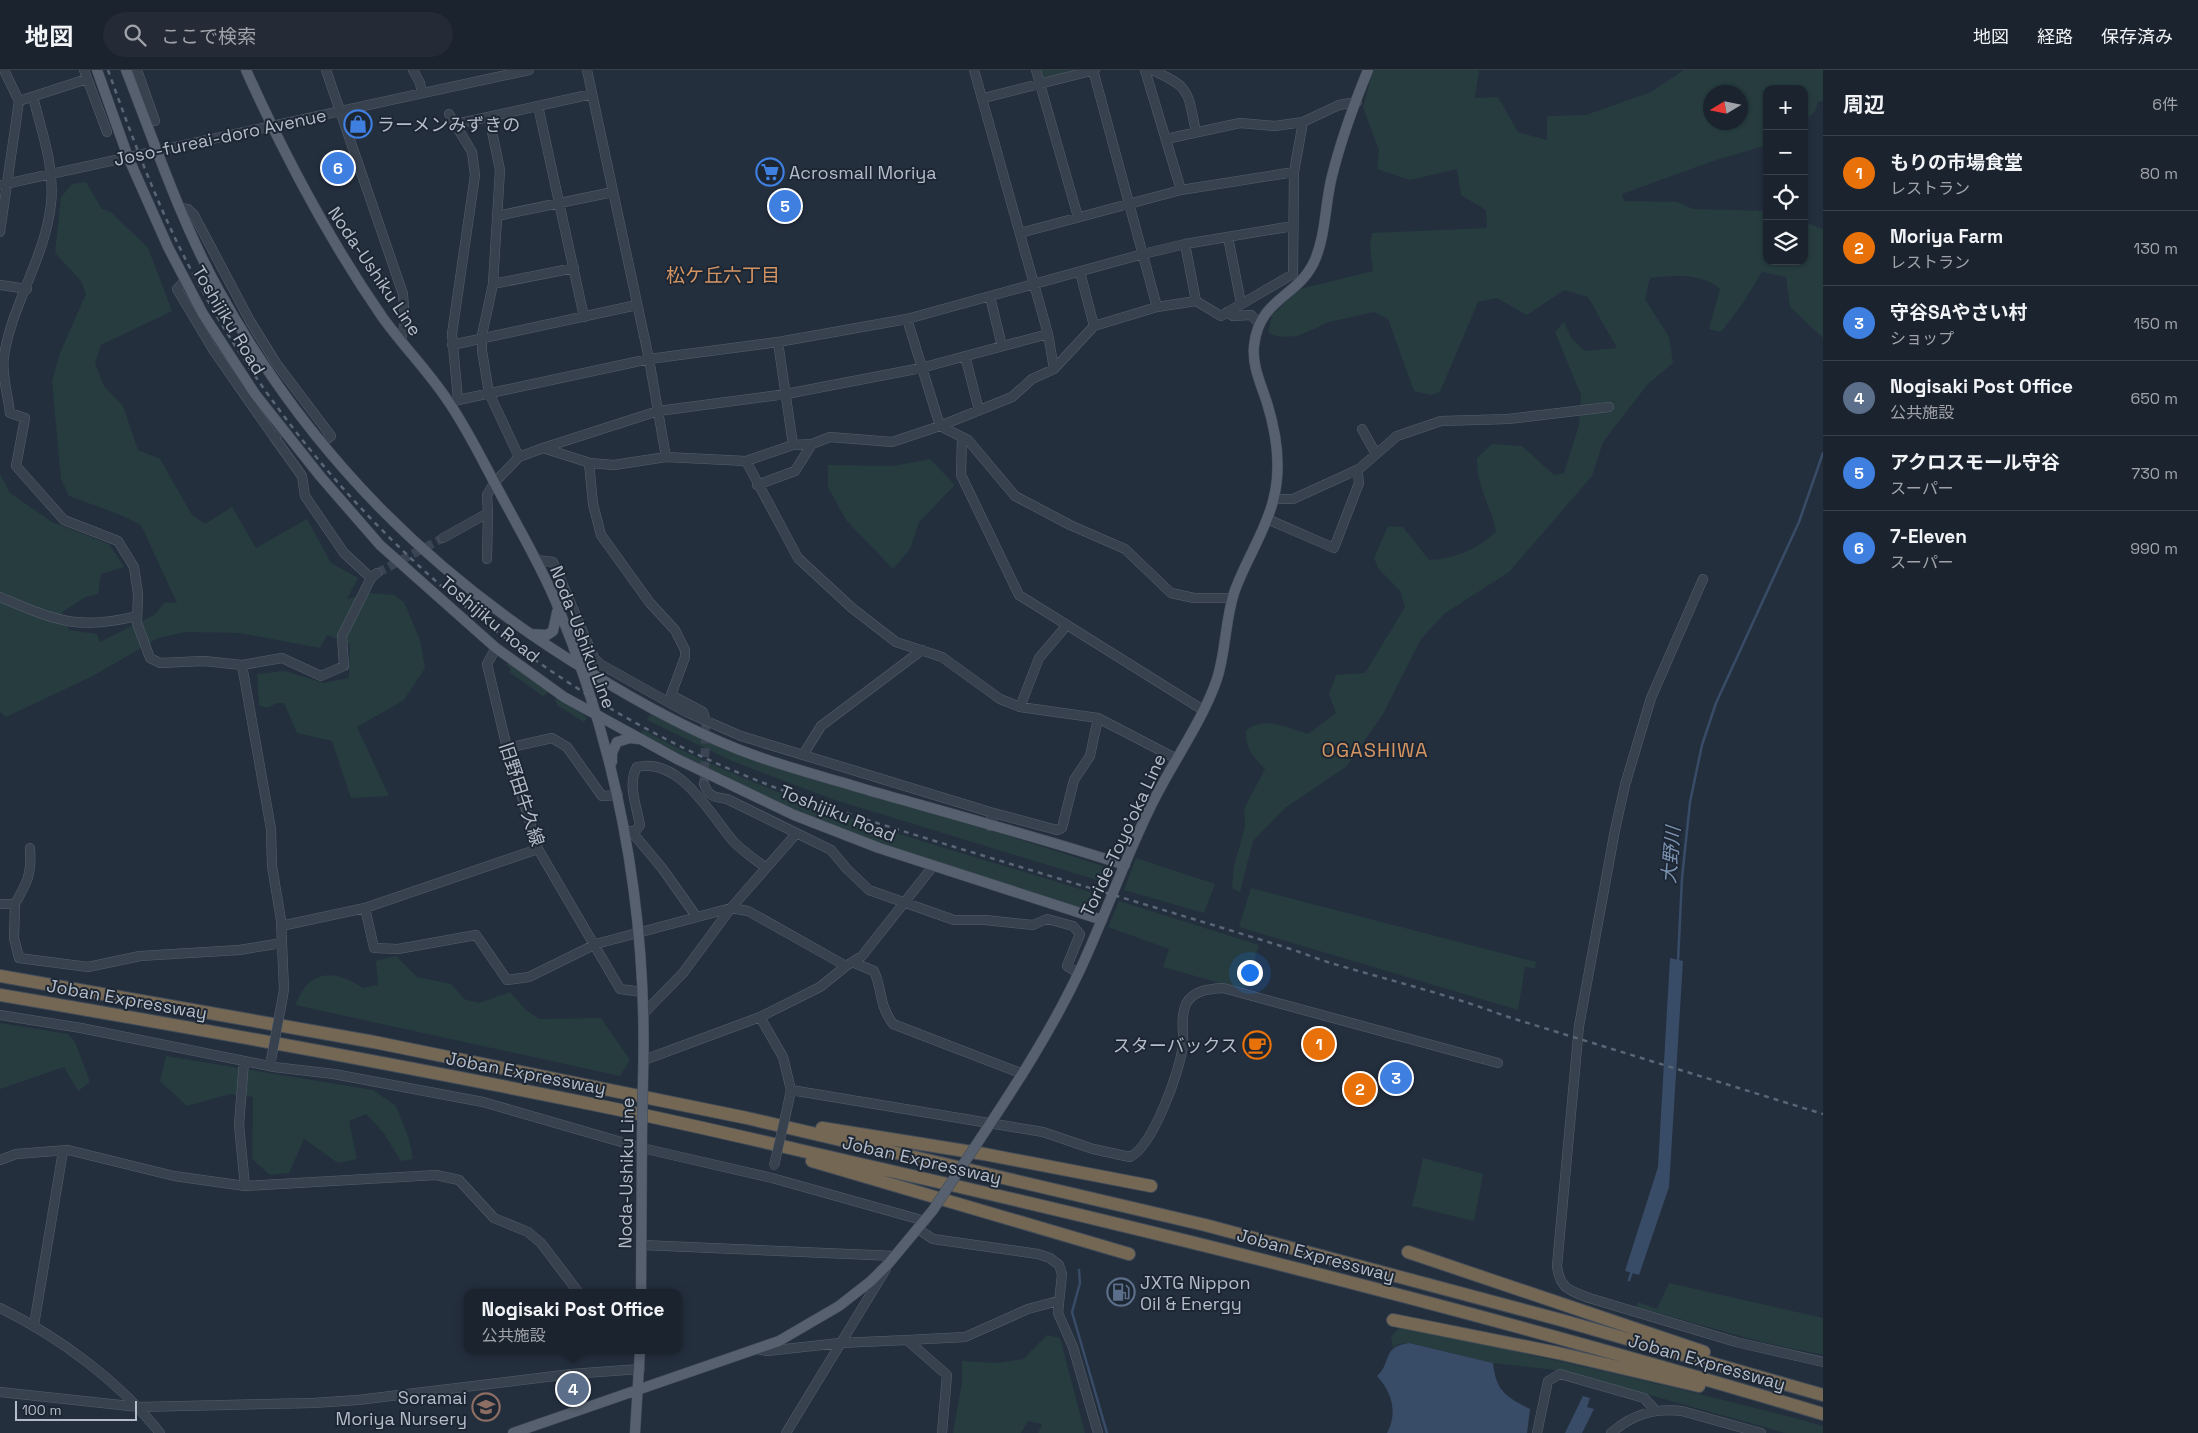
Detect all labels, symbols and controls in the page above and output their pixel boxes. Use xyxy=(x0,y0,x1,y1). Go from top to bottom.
search box xyxy=(103,12,453,57)
text: 地図 xyxy=(25,21,73,52)
icon: search xyxy=(121,21,149,49)
text: ここで検索 xyxy=(161,24,256,49)
text: 地図 xyxy=(1973,25,2009,48)
text: 経路 xyxy=(2037,25,2073,48)
text: 保存済み xyxy=(2101,25,2173,48)
north arrow xyxy=(1703,85,1748,130)
map controls xyxy=(1763,85,1808,265)
button: + xyxy=(1763,85,1808,130)
text: 周辺 xyxy=(1843,91,1885,118)
text: 6件 xyxy=(2152,94,2178,115)
street label: Joso-fureai-doro Avenue xyxy=(112,103,328,171)
shop icon: ラーメンみずきの xyxy=(343,109,373,139)
place label: ラーメンみずきの xyxy=(377,113,520,136)
button: − xyxy=(1763,130,1808,175)
pin: 6 xyxy=(322,149,354,187)
text: もりの市場食堂 xyxy=(1890,150,2023,175)
supermarket icon: Acrosmall Moriya xyxy=(755,157,785,187)
place label: Acrosmall Moriya xyxy=(789,161,937,184)
text: 1 xyxy=(1855,163,1863,184)
text: 80 m xyxy=(2140,163,2178,184)
button: locate xyxy=(1763,175,1808,220)
text: レストラン xyxy=(1890,178,1970,199)
pin: 5 xyxy=(769,187,801,225)
street label: Noda-Ushiku Line xyxy=(323,202,427,340)
button: layers xyxy=(1763,220,1808,265)
text: Moriya Farm xyxy=(1890,224,2003,249)
text: 2 xyxy=(1854,238,1864,259)
text: 130 m xyxy=(2134,238,2178,259)
text: レストラン xyxy=(1890,252,1970,273)
street label: Toshijiku Road xyxy=(187,261,271,379)
district label: 松ケ丘六丁目 xyxy=(666,263,780,288)
text: 守谷SAやさい村 xyxy=(1890,300,2028,325)
text: 3 xyxy=(1854,313,1864,334)
text: 150 m xyxy=(2134,313,2178,334)
text: ショップ xyxy=(1890,328,1954,349)
text: Nogisaki Post Office xyxy=(1890,374,2073,399)
text: 4 xyxy=(1854,388,1864,409)
text: 650 m xyxy=(2130,388,2178,409)
text: 公共施設 xyxy=(1890,402,1954,423)
text: アクロスモール守谷 xyxy=(1890,450,2060,475)
text: 5 xyxy=(1854,463,1864,484)
text: 730 m xyxy=(2131,463,2178,484)
text: スーパー xyxy=(1890,478,1954,499)
text: 7-Eleven xyxy=(1890,524,1967,549)
text: 6 xyxy=(1854,538,1864,559)
text: 990 m xyxy=(2130,538,2178,559)
text: スーパー xyxy=(1890,552,1954,573)
street label: Noda-Ushiku Line xyxy=(545,562,621,712)
street label: Toshijiku Road xyxy=(435,571,545,667)
district label: OGASHIWA xyxy=(1322,737,1428,763)
street label: 旧野田牛久線 xyxy=(494,739,550,849)
street label: Toride-Toyo'oka Line xyxy=(1075,750,1171,920)
street label: Toshijiku Road xyxy=(777,779,899,847)
water label: 大野川 xyxy=(1656,824,1686,884)
your location xyxy=(1237,960,1263,986)
street label: Joban Expressway xyxy=(45,974,209,1024)
pin: 1 xyxy=(1303,1025,1335,1063)
cafe icon: スターバックス xyxy=(1242,1030,1272,1060)
place label: スターバックス xyxy=(1113,1034,1238,1057)
street label: Joban Expressway xyxy=(444,1046,608,1100)
pin: 3 xyxy=(1380,1059,1412,1097)
pin: 2 xyxy=(1344,1070,1376,1108)
street label: Noda-Ushiku Line xyxy=(613,1097,639,1249)
street label: Joban Expressway xyxy=(840,1130,1004,1190)
street label: Joban Expressway xyxy=(1234,1223,1398,1287)
place label: JXTG Nippon Oil & Energy xyxy=(1140,1271,1250,1315)
fuel station icon: JXTG Nippon Oil & Energy xyxy=(1106,1277,1136,1307)
popup xyxy=(464,1289,682,1354)
text: Nogisaki Post Office xyxy=(481,1297,665,1322)
text: 公共施設 xyxy=(481,1325,545,1346)
street label: Joban Expressway xyxy=(1626,1329,1788,1395)
pin: 4 xyxy=(557,1370,589,1408)
place label: Soramai Moriya Nursery xyxy=(336,1386,467,1430)
school or university icon: Soramai Moriya Nursery xyxy=(471,1392,501,1422)
scale bar xyxy=(15,1398,138,1421)
text: 100 m xyxy=(22,1401,61,1419)

